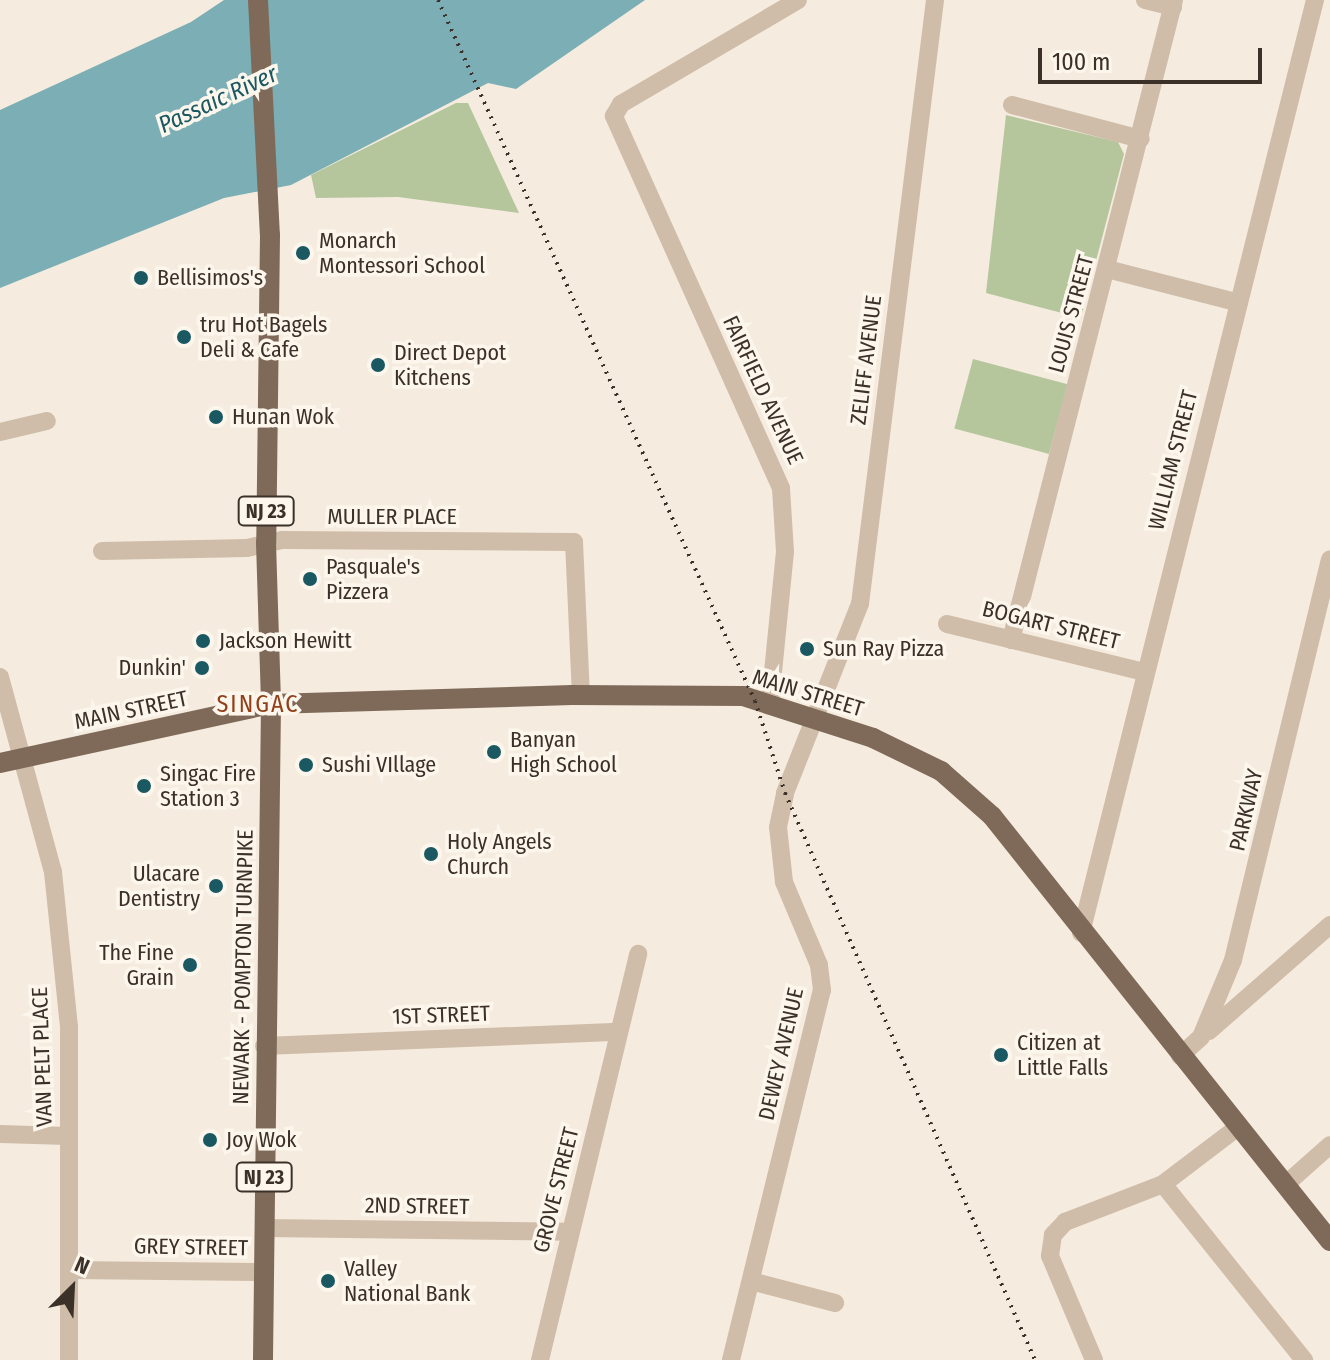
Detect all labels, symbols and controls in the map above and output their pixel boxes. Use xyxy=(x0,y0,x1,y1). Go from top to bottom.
scale bar xyxy=(1042,32,1266,82)
text: 100 m xyxy=(1052,48,1110,76)
water label: Passaic River xyxy=(154,60,282,140)
place label: Monarch Montessori School xyxy=(319,227,485,278)
marker: Monarch Montessori School xyxy=(294,244,312,262)
street label: LOUIS STREET xyxy=(1043,252,1099,376)
place label: Bellisimos's xyxy=(157,265,263,291)
marker: Bellisimos's xyxy=(132,269,150,287)
street label: ZELIFF AVENUE xyxy=(845,294,887,426)
place label: tru Hot Bagels Deli & Cafe xyxy=(200,311,327,362)
street label: FAIRFIELD AVENUE xyxy=(717,312,809,468)
marker: tru Hot Bagels Deli & Cafe xyxy=(175,328,193,346)
place label: Direct Depot Kitchens xyxy=(394,339,506,390)
marker: Direct Depot Kitchens xyxy=(369,356,387,374)
street label: WILLIAM STREET xyxy=(1143,387,1203,533)
place label: Hunan Wok xyxy=(232,404,334,430)
marker: Hunan Wok xyxy=(207,408,225,426)
road number: NJ 23 xyxy=(236,495,296,527)
street label: MULLER PLACE xyxy=(327,504,457,530)
place label: Pasquale's Pizzera xyxy=(326,553,420,604)
marker: Pasquale's Pizzera xyxy=(301,570,319,588)
street label: BOGART STREET xyxy=(980,595,1122,655)
place label: Jackson Hewitt xyxy=(219,628,352,654)
marker: Jackson Hewitt xyxy=(194,632,212,650)
place label: Sun Ray Pizza xyxy=(823,636,944,662)
marker: Sun Ray Pizza xyxy=(798,640,816,658)
place label: Dunkin' xyxy=(119,655,186,681)
marker: Dunkin' xyxy=(193,659,211,677)
street label: MAIN STREET xyxy=(749,664,867,722)
street label: MAIN STREET xyxy=(72,685,190,735)
district label: SINGAC xyxy=(216,691,300,719)
place label: Banyan High School xyxy=(510,726,617,778)
marker: Banyan High School xyxy=(485,743,503,761)
place label: Sushi VIllage xyxy=(322,752,436,778)
marker: Sushi VIllage xyxy=(297,756,315,774)
place label: Singac Fire Station 3 xyxy=(160,760,256,812)
street label: PARKWAY xyxy=(1224,766,1268,854)
marker: Singac Fire Station 3 xyxy=(135,777,153,795)
place label: Holy Angels Church xyxy=(447,828,552,880)
street label: NEWARK - POMPTON TURNPIKE xyxy=(227,829,259,1105)
marker: Holy Angels Church xyxy=(422,845,440,863)
place label: Ulacare Dentistry xyxy=(118,860,200,912)
marker: Ulacare Dentistry xyxy=(207,877,225,895)
place label: The Fine Grain xyxy=(99,939,174,990)
marker: The Fine Grain xyxy=(181,956,199,974)
street label: DEWEY AVENUE xyxy=(753,985,809,1123)
street label: VAN PELT PLACE xyxy=(26,986,58,1128)
street label: 1ST STREET xyxy=(392,1000,490,1030)
place label: Citizen at Little Falls xyxy=(1017,1029,1108,1080)
marker: Citizen at Little Falls xyxy=(992,1046,1010,1064)
street label: GROVE STREET xyxy=(528,1125,584,1255)
place label: Joy Wok xyxy=(226,1127,297,1153)
marker: Joy Wok xyxy=(201,1131,219,1149)
road number: NJ 23 xyxy=(234,1161,294,1193)
street label: 2ND STREET xyxy=(365,1192,469,1220)
street label: GREY STREET xyxy=(134,1233,248,1261)
north arrow xyxy=(32,1248,112,1328)
text: N xyxy=(70,1251,93,1281)
place label: Valley National Bank xyxy=(344,1255,470,1306)
marker: Valley National Bank xyxy=(319,1272,337,1290)

